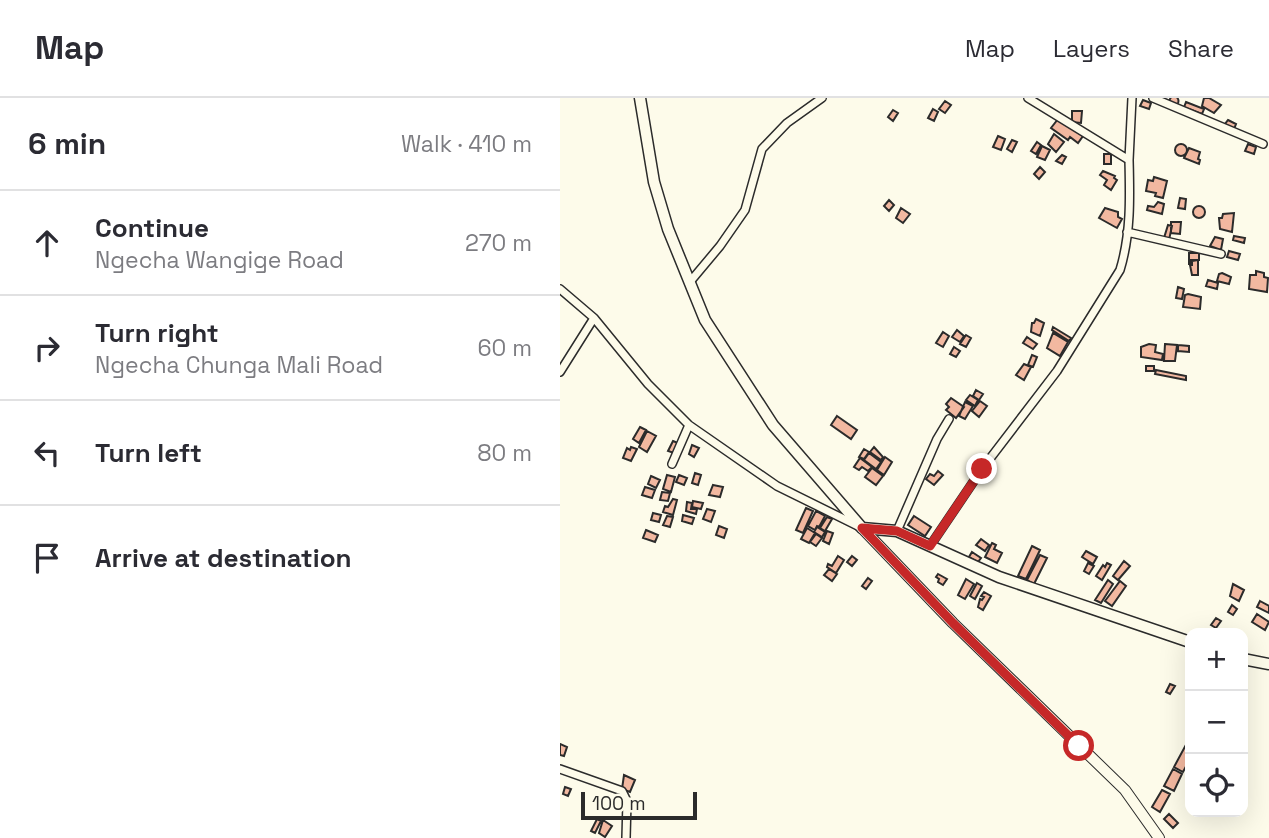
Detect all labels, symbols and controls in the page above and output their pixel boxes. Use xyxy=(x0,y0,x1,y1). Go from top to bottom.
text: Map xyxy=(35,27,104,69)
text: Map xyxy=(965,33,1015,64)
text: Layers xyxy=(1053,33,1130,64)
text: Share xyxy=(1168,33,1234,64)
text: 6 min xyxy=(28,124,106,163)
text: Walk · 410 m xyxy=(401,129,532,159)
text: Continue xyxy=(95,211,209,245)
icon: ahead xyxy=(28,224,66,262)
text: 270 m xyxy=(465,228,532,258)
text: Ngecha Wangige Road xyxy=(95,245,344,275)
text: Turn right xyxy=(95,316,219,350)
icon: right xyxy=(28,329,66,367)
text: 60 m xyxy=(477,333,532,363)
text: Ngecha Chunga Mali Road xyxy=(95,350,383,380)
icon: left xyxy=(28,434,66,472)
text: Turn left xyxy=(95,436,202,470)
text: 80 m xyxy=(477,438,532,468)
route end xyxy=(966,453,997,484)
icon: arrive xyxy=(28,539,66,577)
text: Arrive at destination xyxy=(95,541,352,575)
map controls xyxy=(1185,628,1248,817)
button: + xyxy=(1185,628,1248,691)
button: − xyxy=(1185,691,1248,754)
route start xyxy=(1063,730,1094,761)
button: locate xyxy=(1185,754,1248,817)
scale bar xyxy=(581,789,696,821)
text: 100 m xyxy=(592,791,646,816)

